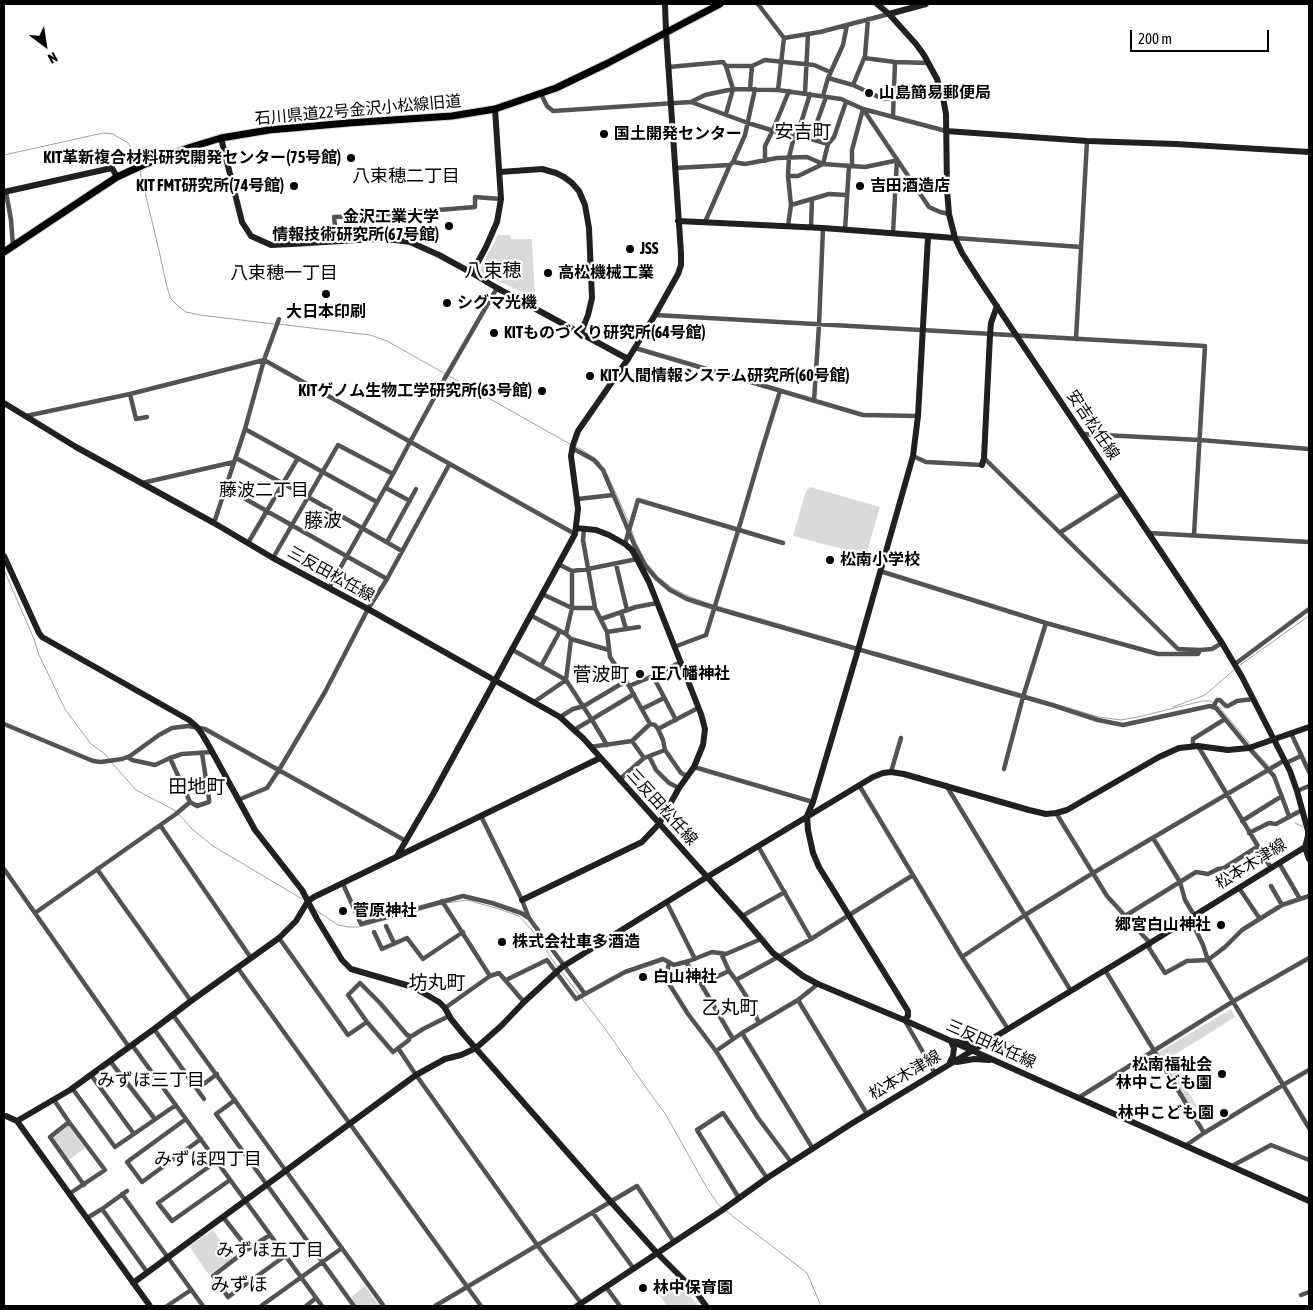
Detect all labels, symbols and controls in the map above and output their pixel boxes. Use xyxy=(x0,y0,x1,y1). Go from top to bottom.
north arrow xyxy=(20,20,70,70)
scale bar xyxy=(1133,20,1272,52)
text: 200 m xyxy=(1138,30,1172,47)
text: N xyxy=(45,49,60,67)
place label: 山島簡易郵便局 xyxy=(879,83,991,103)
marker: 山島簡易郵便局 xyxy=(863,87,875,99)
street label: 石川県道22号金沢小松線旧道 xyxy=(254,91,462,129)
district label: 安吉町 xyxy=(775,121,831,143)
place label: 国土開発センター xyxy=(614,124,742,144)
marker: 国土開発センター xyxy=(598,128,610,140)
place label: KIT革新複合材料研究開発センター(75号館) xyxy=(43,148,341,168)
marker: KIT革新複合材料研究開発センター(75号館) xyxy=(345,152,357,164)
district label: 八束穂二丁目 xyxy=(352,165,460,187)
place label: KIT FMT研究所(74号館) xyxy=(136,176,284,196)
place label: 吉田酒造店 xyxy=(870,176,950,196)
marker: KIT FMT研究所(74号館) xyxy=(288,180,300,192)
marker: 吉田酒造店 xyxy=(854,180,866,192)
place label: 金沢工業大学 情報技術研究所(67号館) xyxy=(272,207,439,245)
marker: 金沢工業大学 情報技術研究所(67号館) xyxy=(443,220,455,232)
place label: JSS xyxy=(640,239,659,259)
marker: JSS xyxy=(624,243,636,255)
district label: 八束穂 xyxy=(465,260,521,282)
district label: 八束穂一丁目 xyxy=(230,262,338,284)
place label: 高松機械工業 xyxy=(558,263,654,283)
marker: 高松機械工業 xyxy=(542,267,554,279)
marker: 大日本印刷 xyxy=(320,288,332,300)
place label: シグマ光機 xyxy=(457,293,537,313)
marker: シグマ光機 xyxy=(441,297,453,309)
place label: 大日本印刷 xyxy=(286,302,366,322)
place label: KITものづくり研究所(64号館) xyxy=(504,323,706,343)
marker: KITものづくり研究所(64号館) xyxy=(488,327,500,339)
place label: KIT人間情報システム研究所(60号館) xyxy=(600,366,850,386)
marker: KIT人間情報システム研究所(60号館) xyxy=(584,370,596,382)
place label: KITゲノム生物工学研究所(63号館) xyxy=(298,381,532,401)
marker: KITゲノム生物工学研究所(63号館) xyxy=(536,385,548,397)
street label: 安吉松任線 xyxy=(1063,386,1123,464)
district label: 藤波二丁目 xyxy=(219,479,309,501)
district label: 藤波 xyxy=(304,510,342,532)
street label: 三反田松任線 xyxy=(284,542,378,606)
place label: 松南小学校 xyxy=(840,550,920,570)
marker: 松南小学校 xyxy=(824,554,836,566)
district label: 菅波町 xyxy=(573,664,629,686)
place label: 正八幡神社 xyxy=(650,664,730,684)
marker: 正八幡神社 xyxy=(634,668,646,680)
street label: 三反田松任線 xyxy=(623,765,701,849)
district label: 田地町 xyxy=(169,776,225,798)
street label: 松本木津線 xyxy=(1212,835,1290,893)
place label: 菅原神社 xyxy=(353,901,417,921)
marker: 菅原神社 xyxy=(337,905,349,917)
place label: 郷宮白山神社 xyxy=(1115,915,1211,935)
marker: 郷宮白山神社 xyxy=(1215,919,1227,931)
place label: 株式会社車多酒造 xyxy=(512,932,640,952)
marker: 株式会社車多酒造 xyxy=(496,936,508,948)
place label: 白山神社 xyxy=(653,967,717,987)
marker: 白山神社 xyxy=(637,971,649,983)
district label: 坊丸町 xyxy=(409,972,465,994)
district label: 乙丸町 xyxy=(702,997,758,1019)
street label: 三反田松任線 xyxy=(943,1016,1039,1072)
street label: 松本木津線 xyxy=(866,1046,944,1104)
place label: 松南福祉会 林中こども園 xyxy=(1116,1055,1212,1093)
marker: 松南福祉会 林中こども園 xyxy=(1216,1068,1228,1080)
district label: みずほ三丁目 xyxy=(97,1069,205,1091)
place label: 林中こども園 xyxy=(1118,1103,1214,1123)
marker: 林中こども園 xyxy=(1218,1107,1230,1119)
district label: みずほ四丁目 xyxy=(154,1148,262,1170)
district label: みずほ五丁目 xyxy=(216,1239,324,1261)
district label: みずほ xyxy=(211,1274,267,1296)
place label: 林中保育園 xyxy=(653,1278,733,1298)
marker: 林中保育園 xyxy=(637,1282,649,1294)

